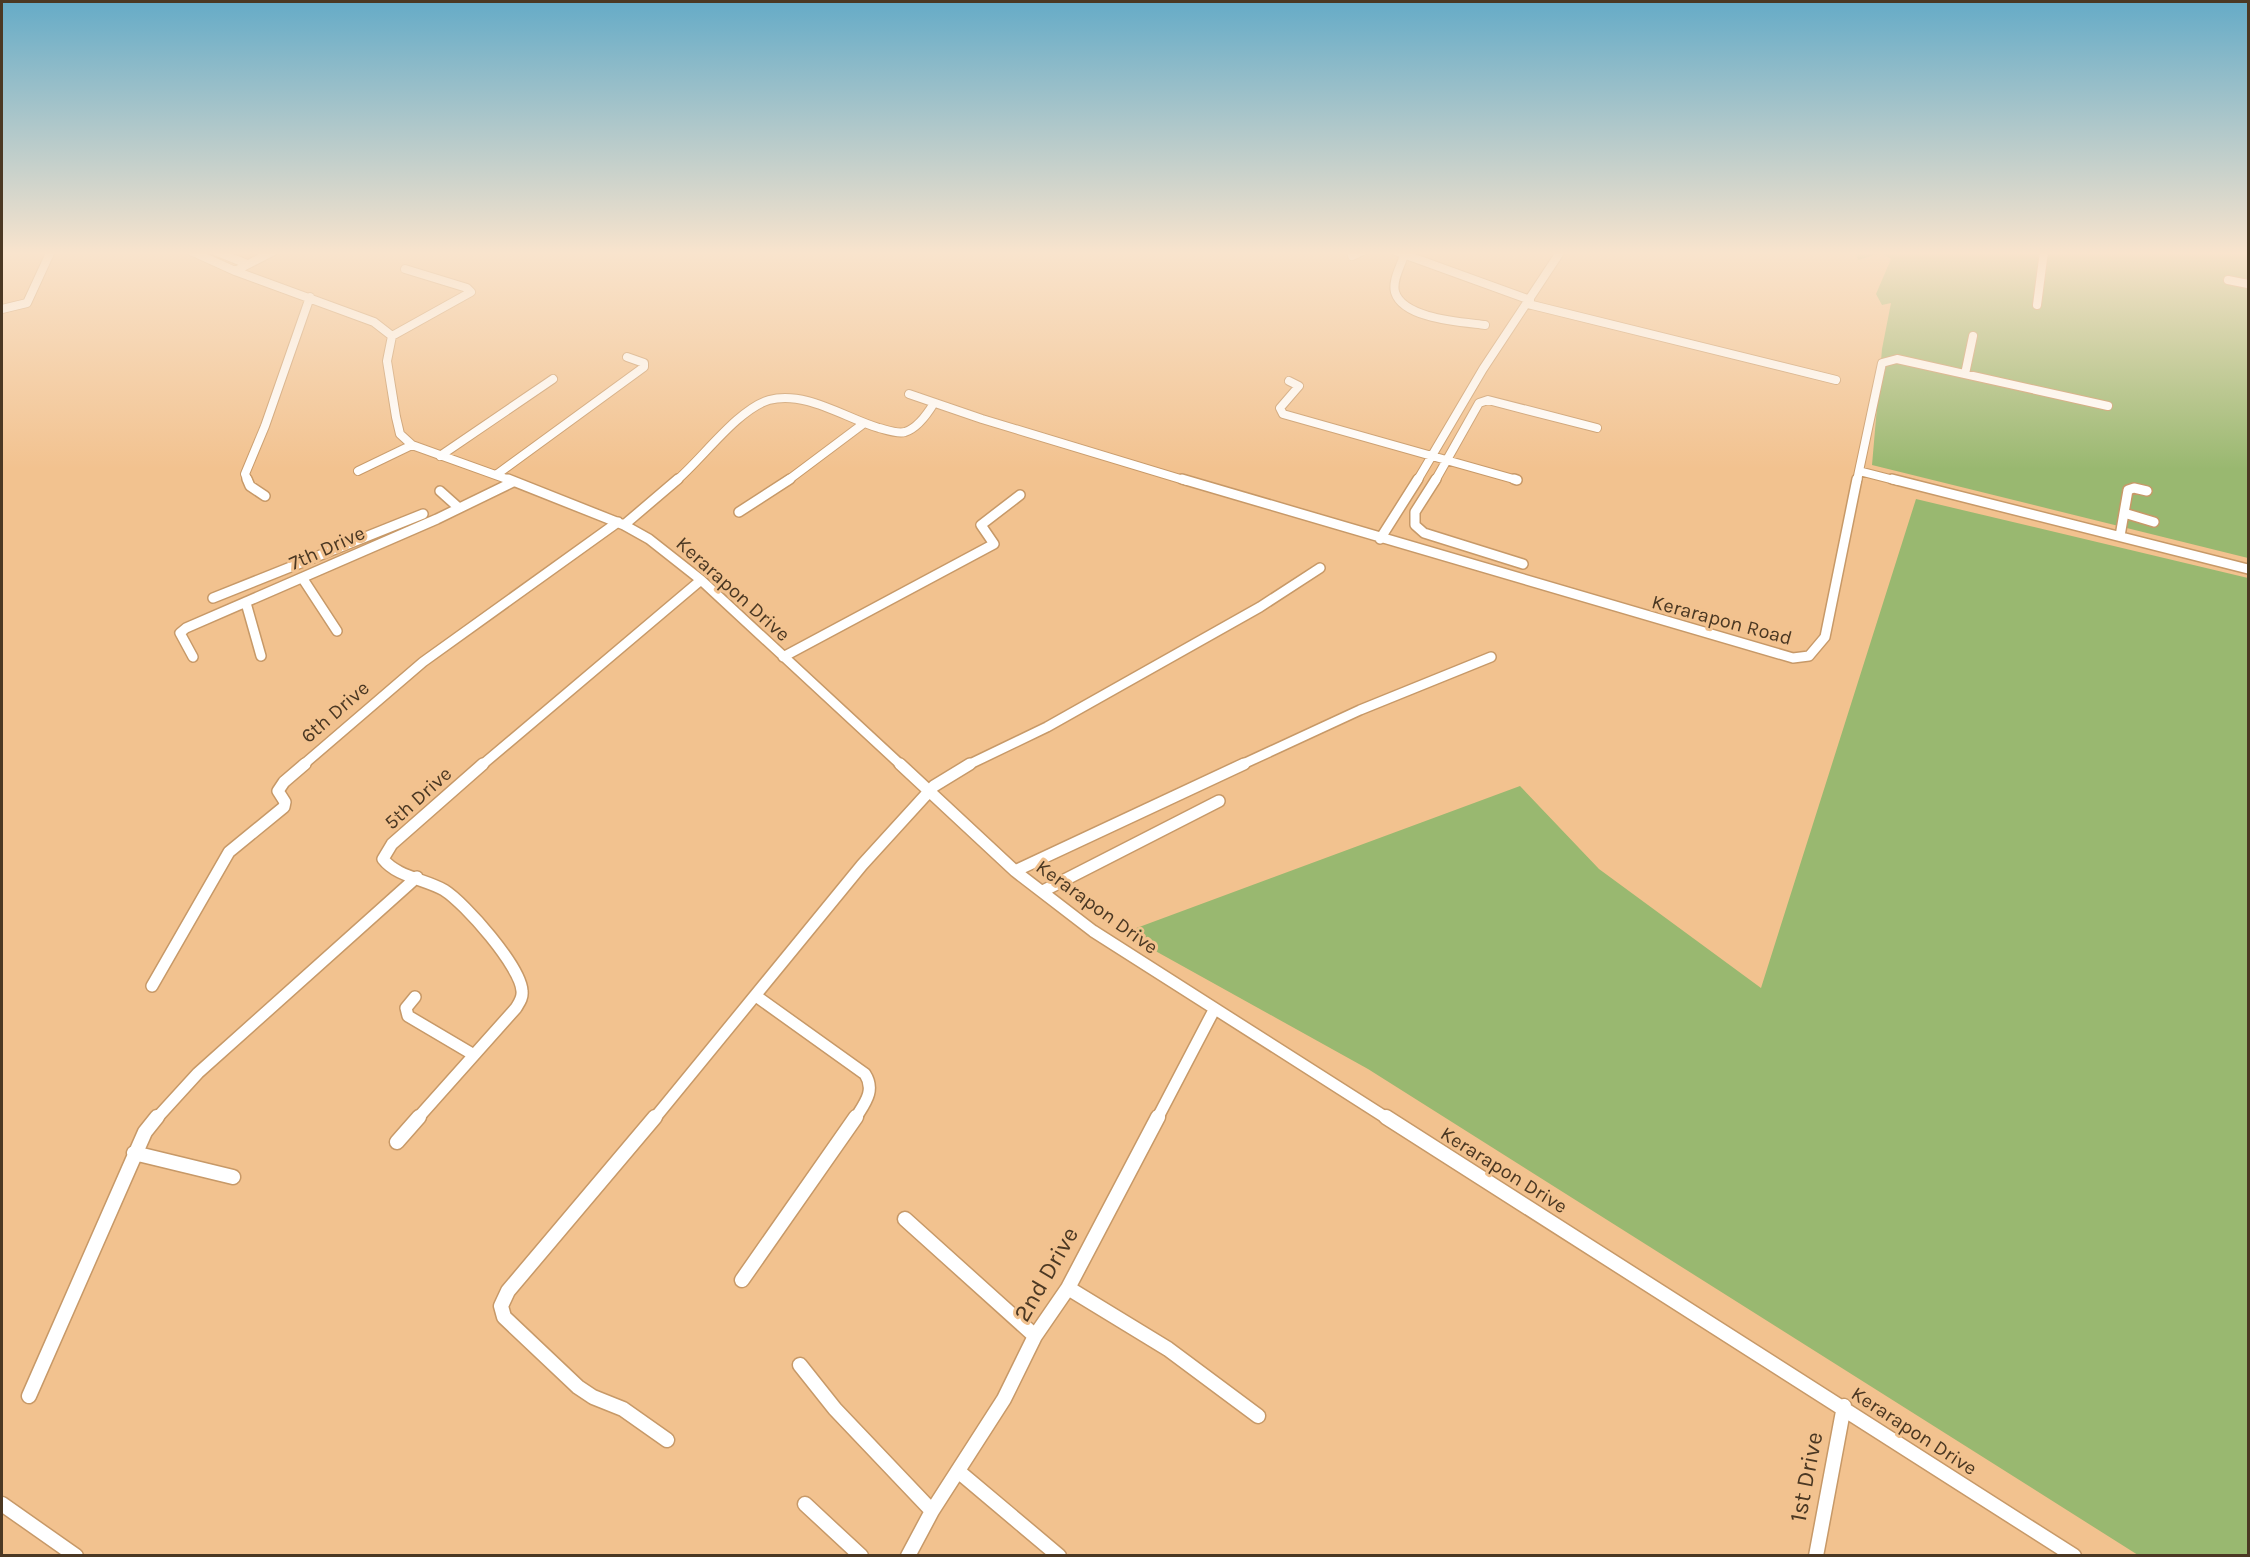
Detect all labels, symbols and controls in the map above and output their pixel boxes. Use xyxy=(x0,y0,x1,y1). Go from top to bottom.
street label: 7th Drive xyxy=(286,521,368,575)
street label: Kerarapon Drive xyxy=(671,532,795,646)
street label: Kerarapon Road xyxy=(1649,590,1795,650)
street label: 6th Drive xyxy=(296,676,374,748)
street label: 5th Drive xyxy=(380,762,456,834)
street label: Kerarapon Drive xyxy=(1032,855,1162,959)
street label: Kerarapon Drive xyxy=(1436,1122,1572,1218)
street label: 2nd Drive xyxy=(1008,1222,1084,1326)
street label: Kerarapon Drive xyxy=(1847,1382,1981,1480)
street label: 1st Drive xyxy=(1784,1430,1828,1524)

